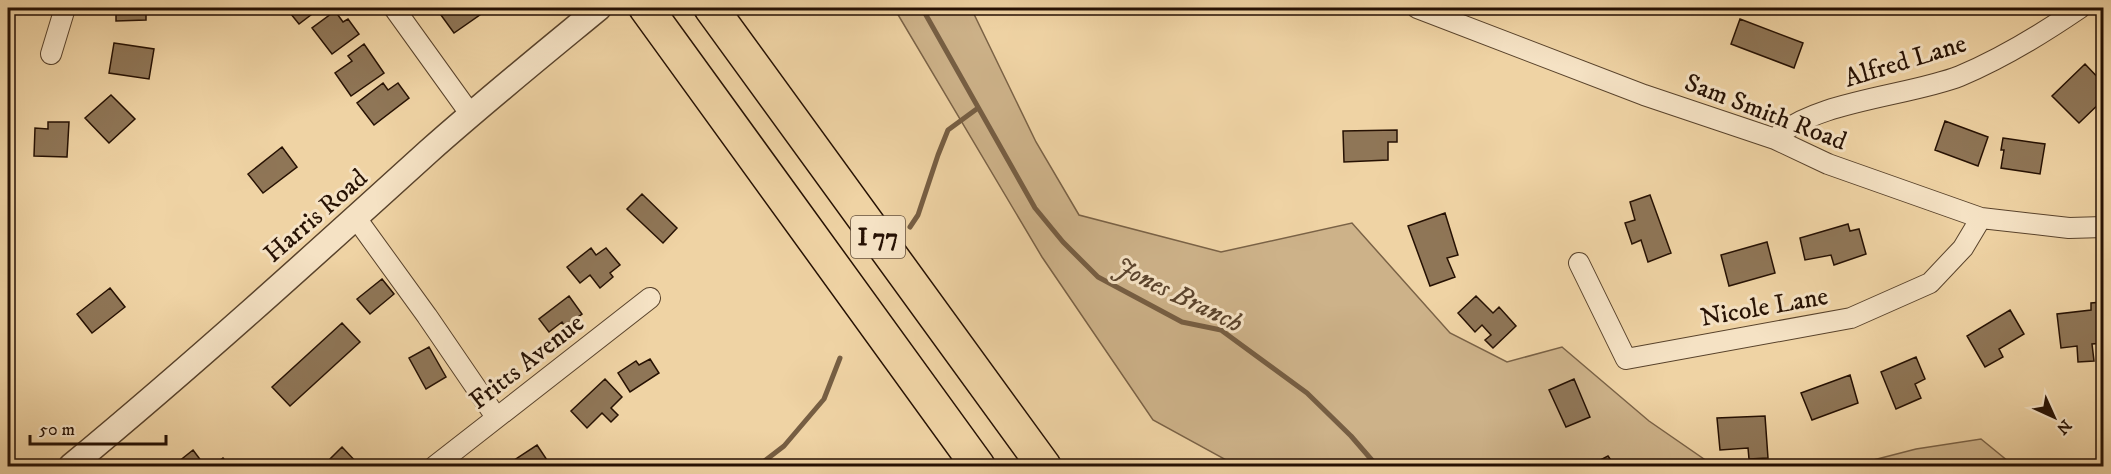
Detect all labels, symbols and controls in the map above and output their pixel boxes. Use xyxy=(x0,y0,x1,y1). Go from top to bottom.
street label: Alfred Lane xyxy=(1841,27,1970,96)
street label: Sam Smith Road xyxy=(1680,66,1851,158)
street label: Harris Road xyxy=(257,162,375,270)
road number: I 77 xyxy=(851,216,905,258)
water label: Jones Branch xyxy=(1109,249,1248,341)
street label: Nicole Lane xyxy=(1698,280,1831,335)
street label: Fritts Avenue xyxy=(463,307,591,417)
north arrow xyxy=(2024,387,2084,447)
scale bar xyxy=(30,408,166,446)
text: N xyxy=(2052,415,2076,439)
text: 50 m xyxy=(39,419,75,441)

